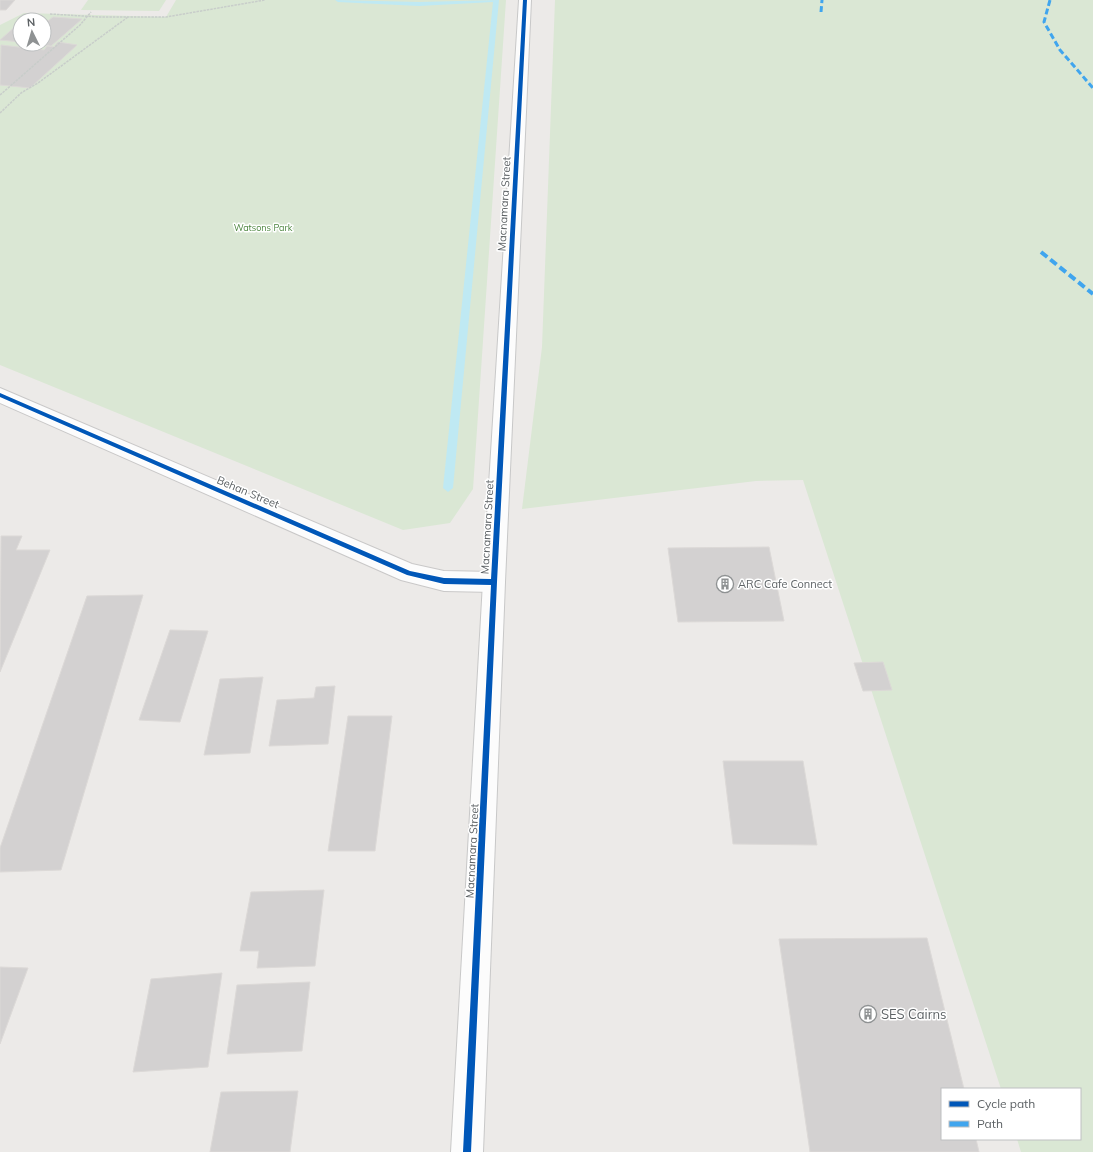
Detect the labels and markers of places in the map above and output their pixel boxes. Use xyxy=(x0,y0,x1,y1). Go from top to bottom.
building icon: ARC Cafe Connect xyxy=(715,574,735,594)
place label: ARC Cafe Connect xyxy=(738,577,832,591)
building icon: SES Cairns xyxy=(858,1004,878,1024)
place label: SES Cairns xyxy=(881,1006,946,1022)

